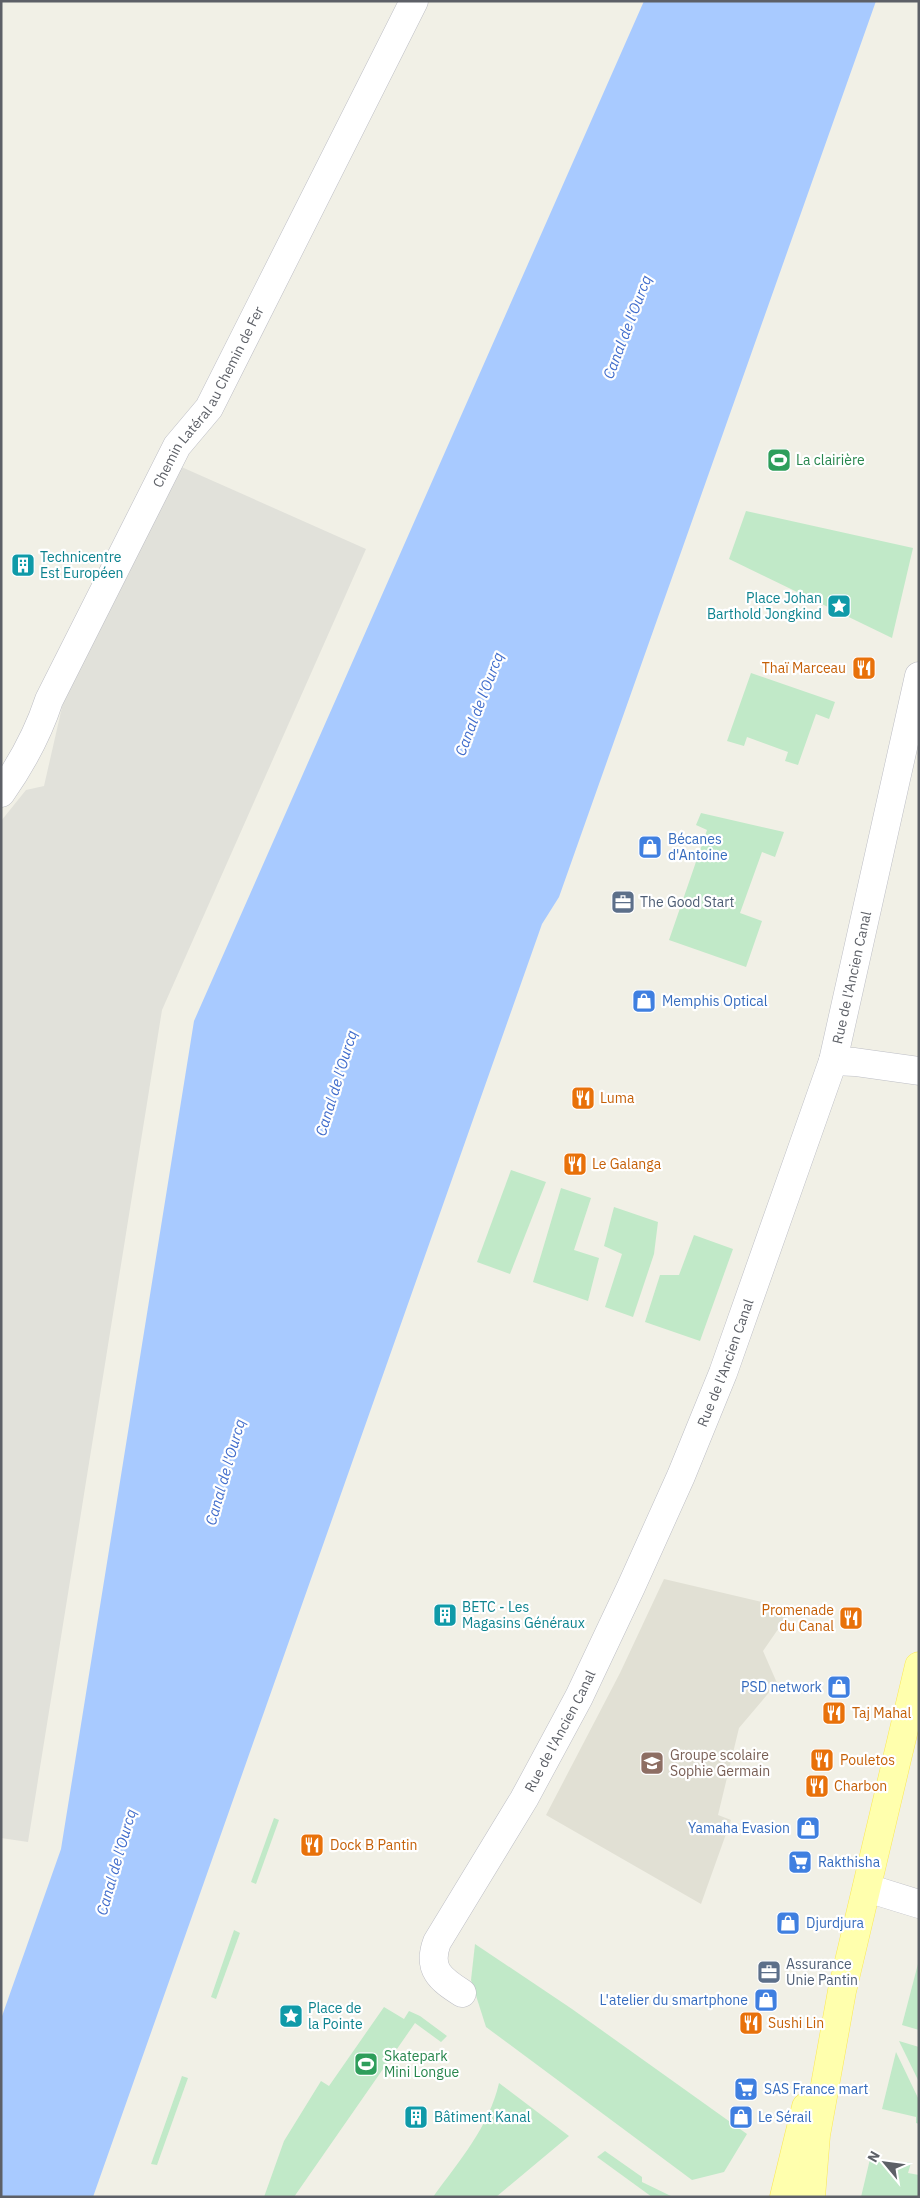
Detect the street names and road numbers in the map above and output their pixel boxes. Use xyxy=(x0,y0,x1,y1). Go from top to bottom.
street label: Chemin Latéral au Chemin de Fer xyxy=(149,303,268,490)
street label: Rue de l'Ancien Canal xyxy=(828,909,875,1046)
street label: Rue de l'Ancien Canal xyxy=(693,1296,758,1430)
street label: Rue de l'Ancien Canal xyxy=(520,1667,599,1795)

